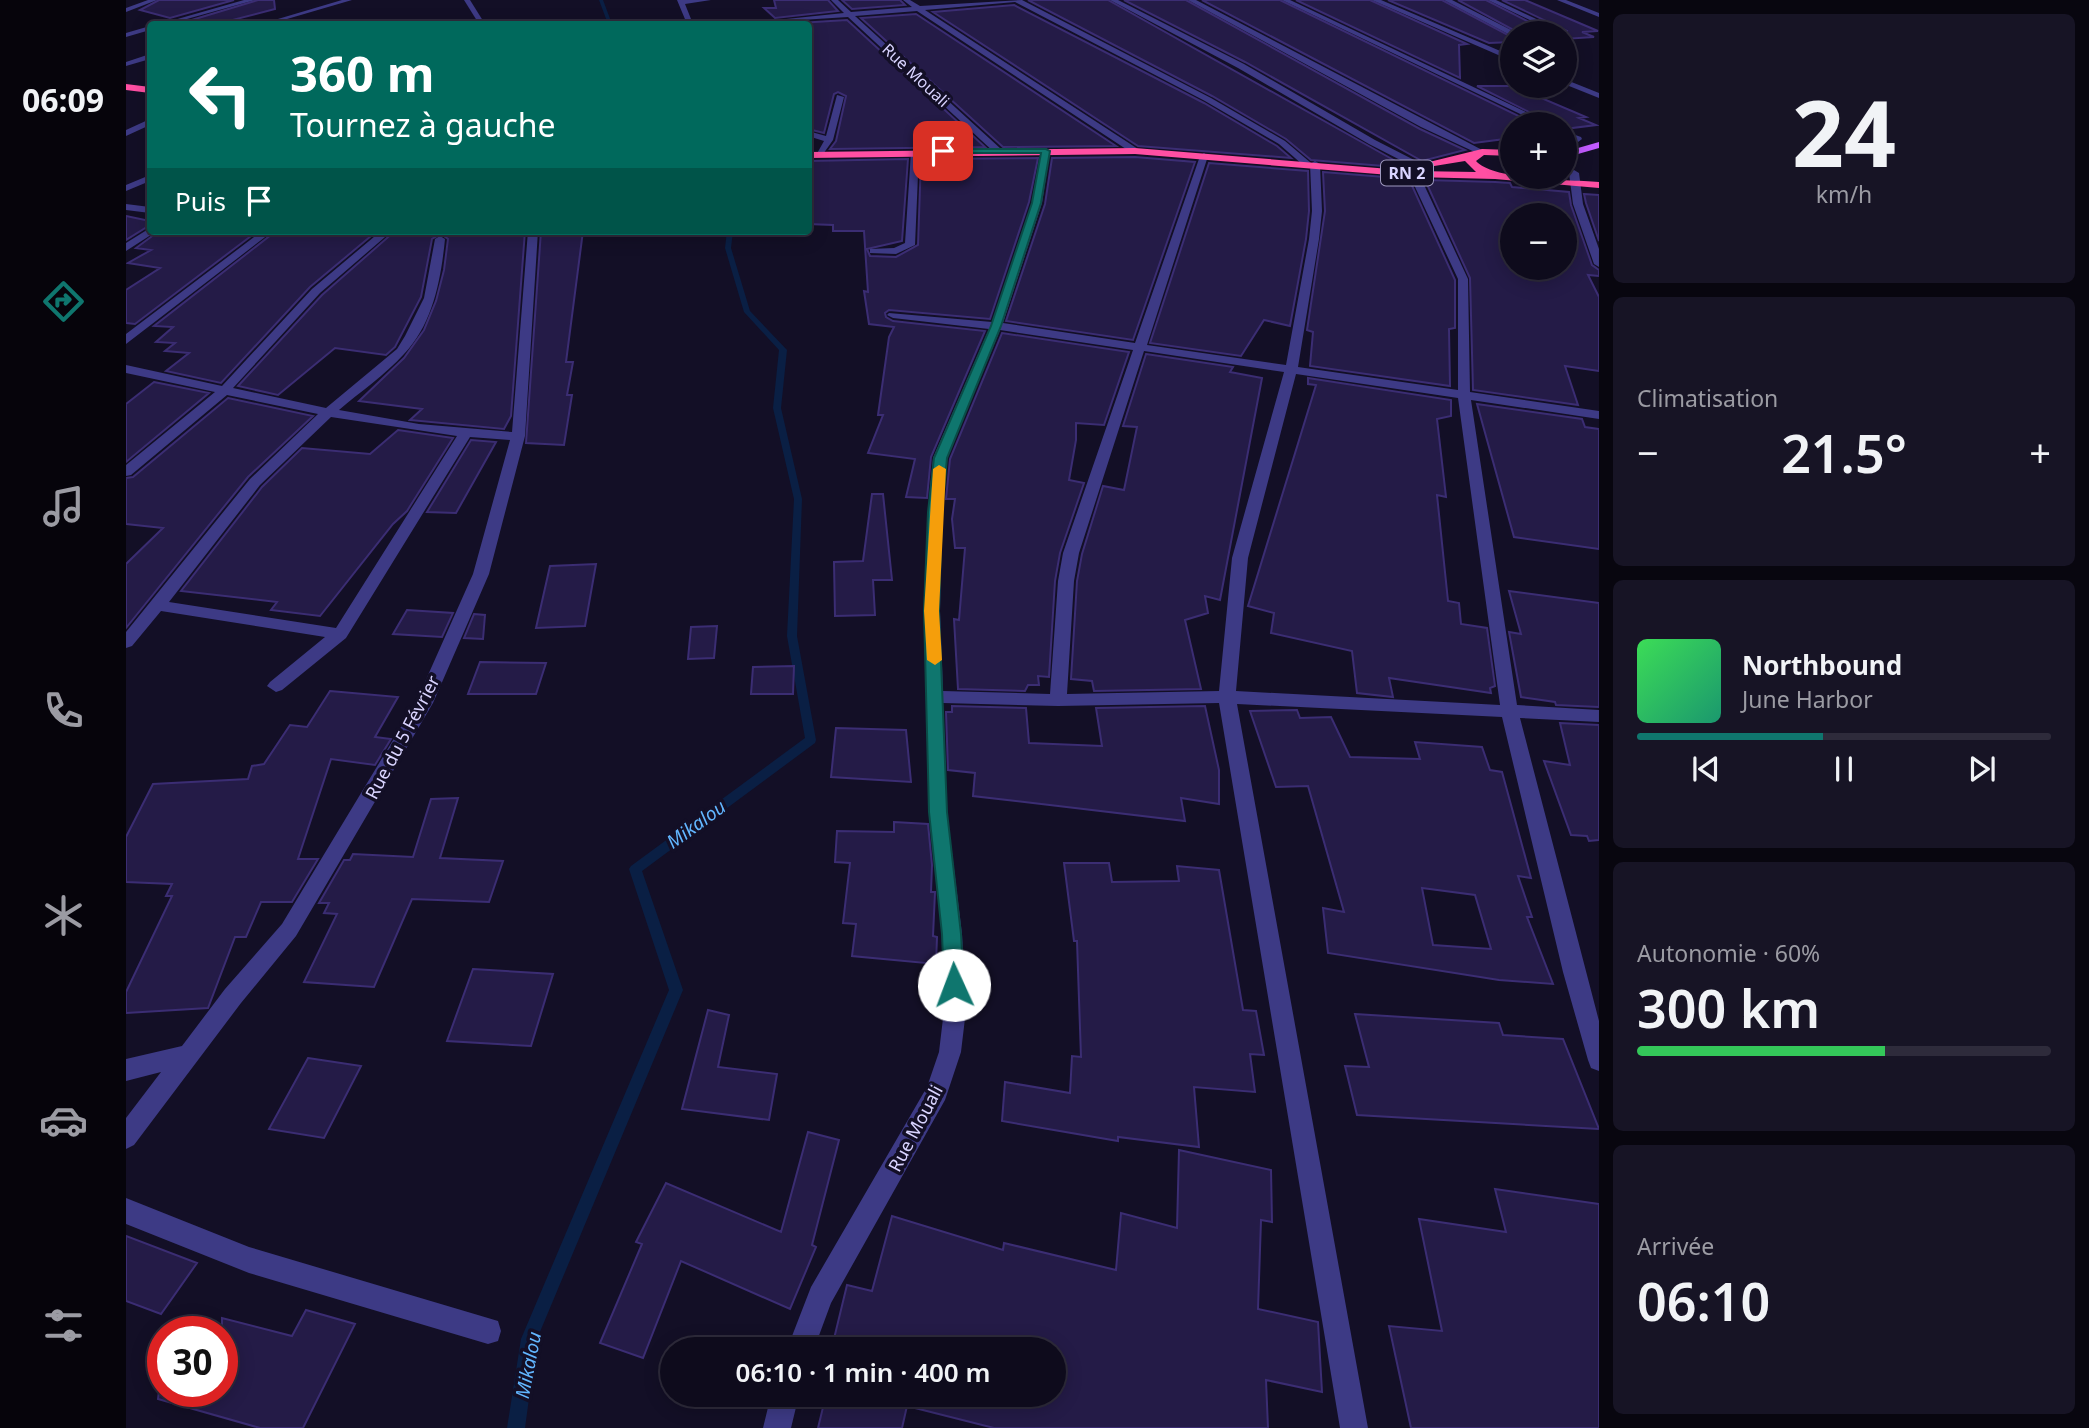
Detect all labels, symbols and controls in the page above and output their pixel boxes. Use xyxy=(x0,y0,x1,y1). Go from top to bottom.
map controls xyxy=(1500,21,1577,280)
button: layers xyxy=(1500,21,1577,98)
street label: Rue Mouali xyxy=(878,38,954,112)
text: 360 m xyxy=(290,40,435,106)
icon: left xyxy=(175,49,266,140)
text: 24 xyxy=(1792,70,1896,194)
text: 06:09 xyxy=(22,78,104,121)
text: Tournez à gauche xyxy=(290,103,556,146)
button: + xyxy=(1500,112,1577,189)
pin xyxy=(913,121,973,181)
icon: arrive xyxy=(924,132,962,170)
road number: RN 2 xyxy=(1381,160,1433,186)
text: km/h xyxy=(1816,178,1872,210)
icon: arrive xyxy=(240,182,278,220)
text: Puis xyxy=(175,183,226,219)
button: − xyxy=(1500,203,1577,280)
icon: directions xyxy=(39,277,88,326)
text: Climatisation xyxy=(1637,382,1778,414)
text: 21.5° xyxy=(1781,417,1907,488)
text: − xyxy=(1637,426,1659,478)
text: + xyxy=(2029,426,2051,478)
icon: music xyxy=(39,482,88,531)
text: Northbound xyxy=(1742,647,1902,683)
street label: Rue du 5 Février xyxy=(359,670,445,803)
text: June Harbor xyxy=(1742,683,1873,715)
icon: phone xyxy=(39,686,88,735)
icon: previous xyxy=(1687,750,1725,788)
icon: pause xyxy=(1825,750,1863,788)
icon: next xyxy=(1963,750,2001,788)
water label: Mikalou xyxy=(661,794,731,854)
icon: climate xyxy=(39,891,88,940)
text: Autonomie · 60% xyxy=(1637,937,1820,969)
position arrow xyxy=(917,948,991,1022)
text: 300 km xyxy=(1637,972,1820,1043)
street label: Rue Mouali xyxy=(882,1080,948,1176)
icon: car xyxy=(39,1096,88,1145)
text: Arrivée xyxy=(1637,1230,1714,1262)
text: 06:10 xyxy=(1637,1265,1770,1336)
icon: filters xyxy=(39,1301,88,1350)
speed limit sign: 30 xyxy=(147,1316,238,1407)
water label: Mikalou xyxy=(509,1329,547,1401)
text: 06:10 · 1 min · 400 m xyxy=(736,1354,990,1390)

